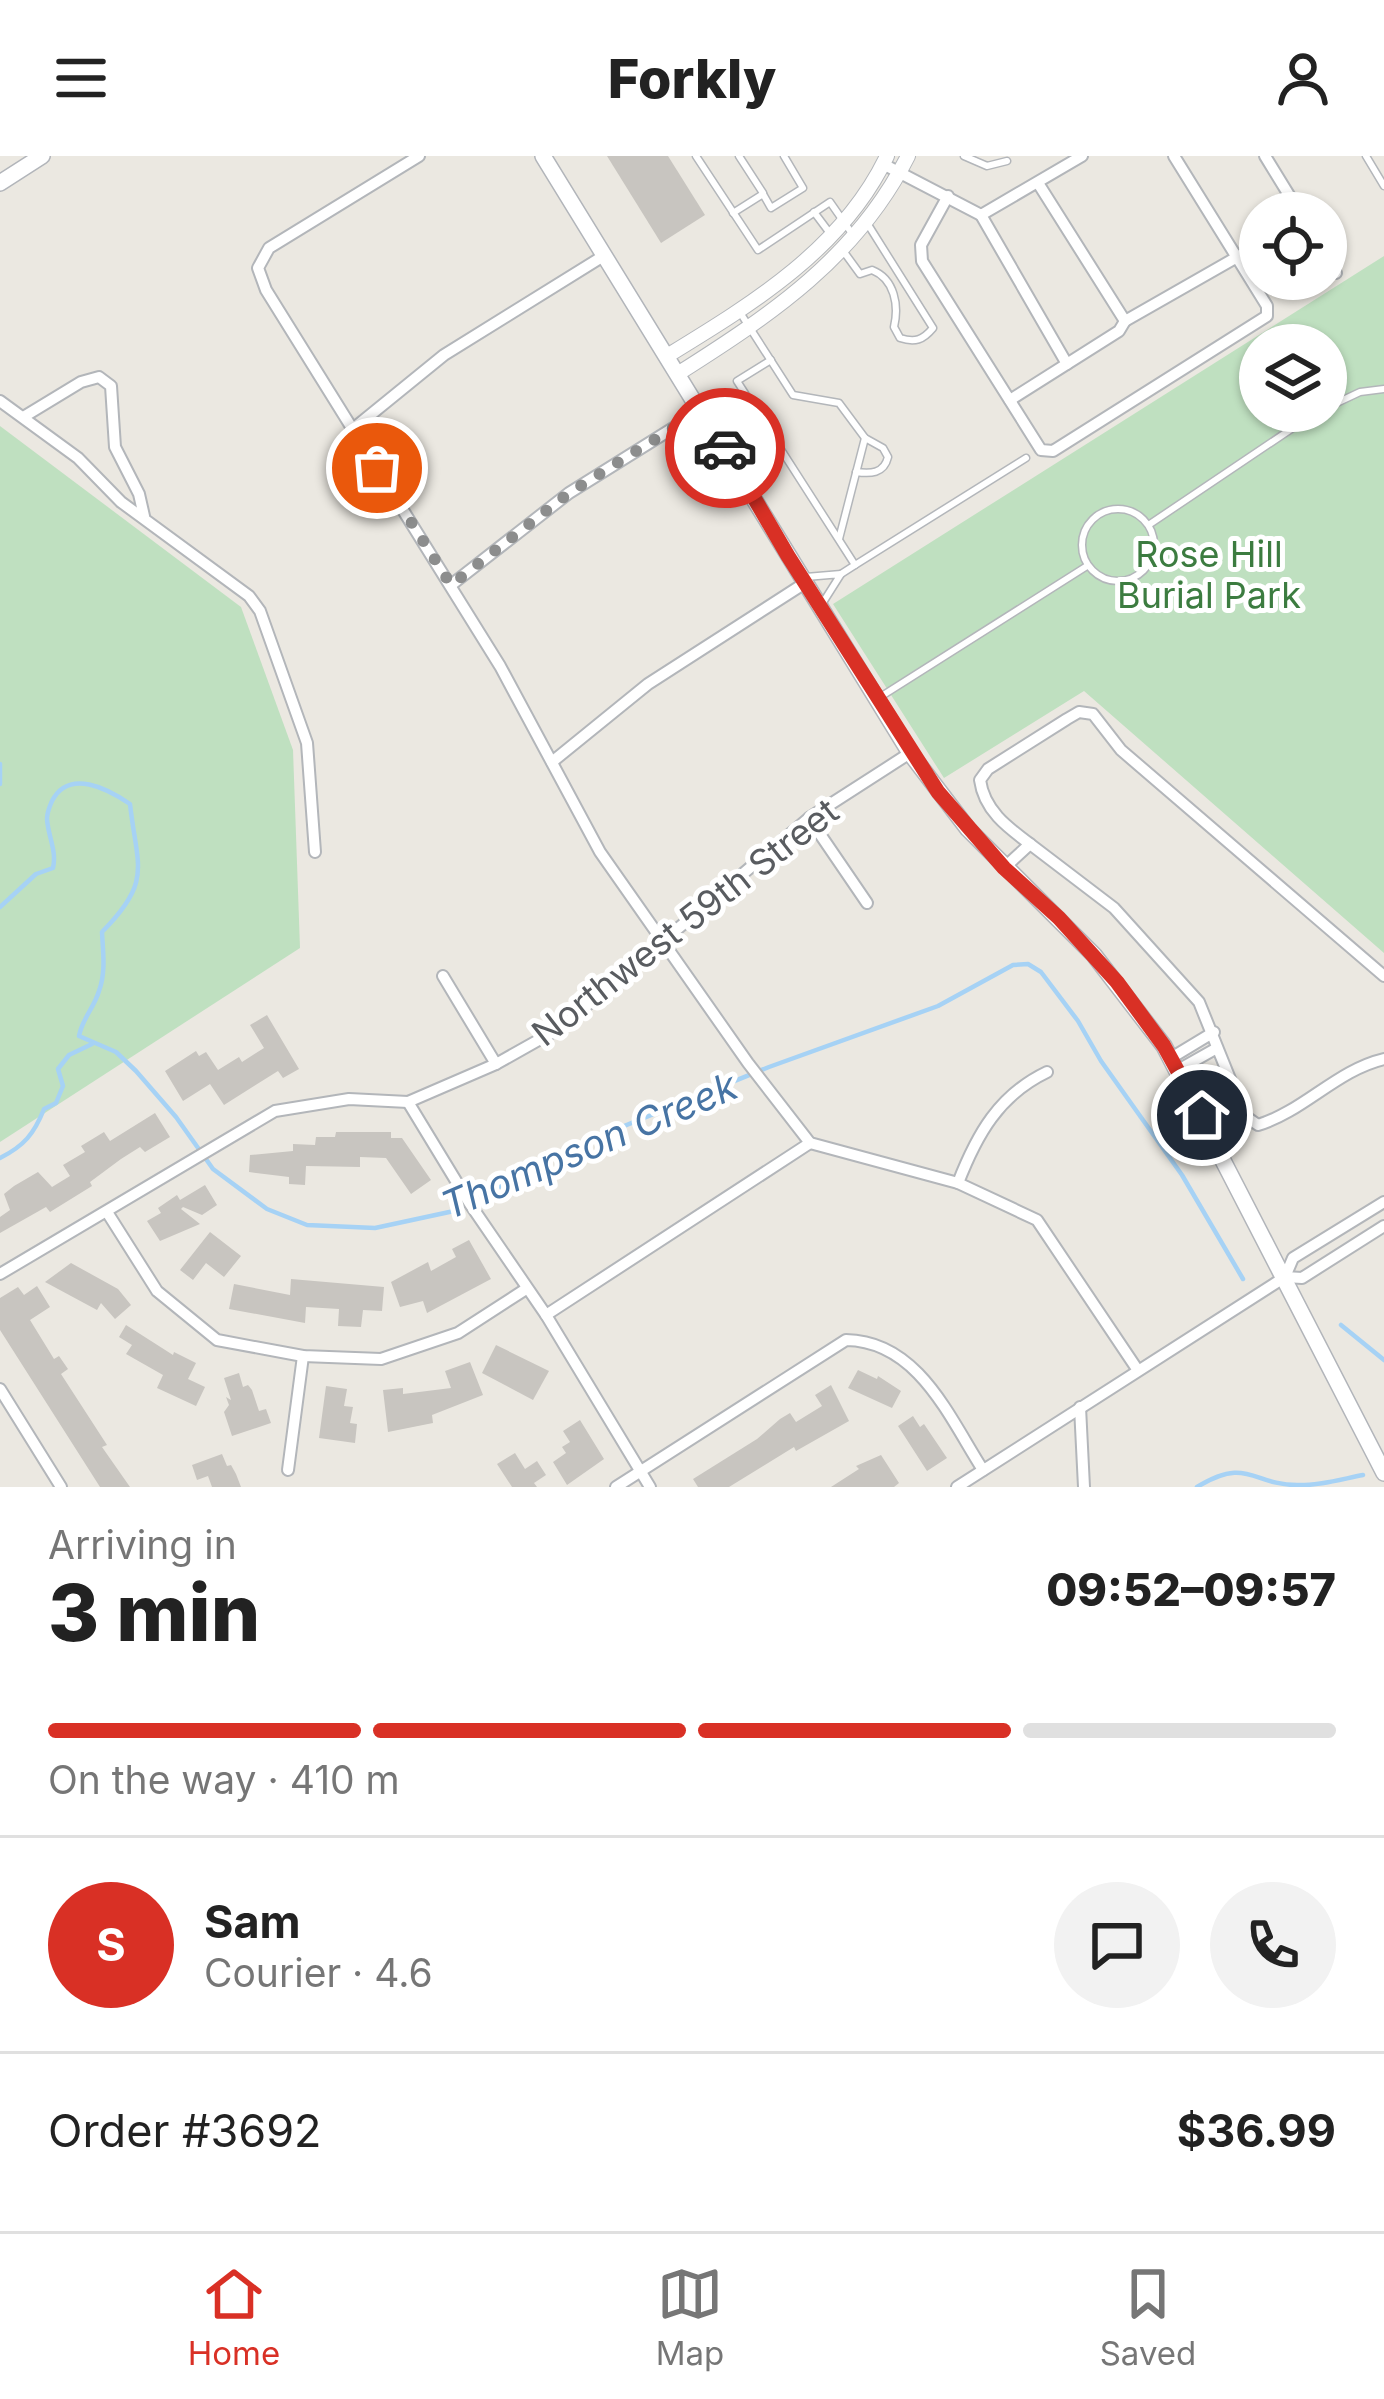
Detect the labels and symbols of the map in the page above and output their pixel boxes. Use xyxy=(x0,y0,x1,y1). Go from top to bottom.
courier xyxy=(665,388,785,508)
pin xyxy=(326,417,428,519)
park label: Rose Hill Burial Park xyxy=(1117,532,1301,617)
street label: Northwest 59th Street xyxy=(523,789,847,1055)
water label: Thompson Creek xyxy=(434,1061,744,1228)
pin xyxy=(1151,1064,1253,1166)

